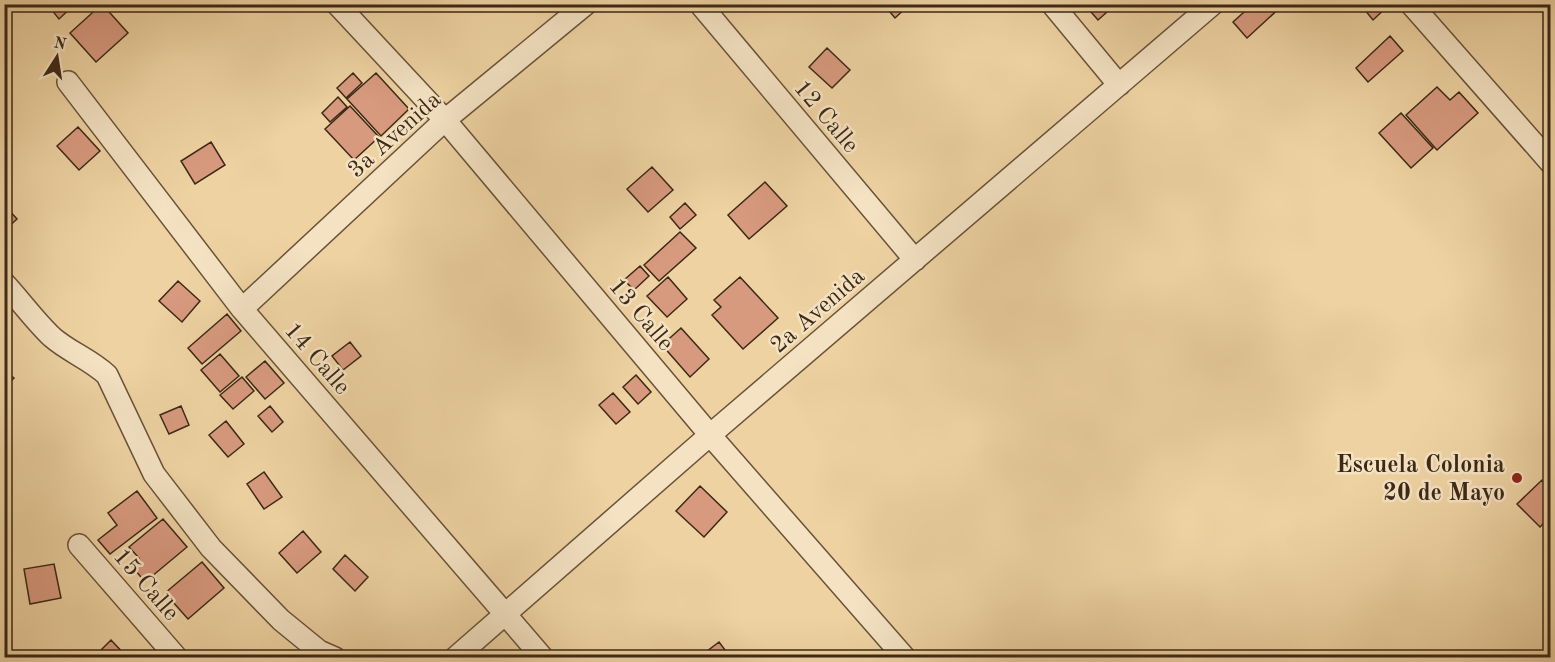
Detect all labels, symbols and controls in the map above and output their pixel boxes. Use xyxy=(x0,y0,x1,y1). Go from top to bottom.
north arrow xyxy=(27,27,87,87)
text: N xyxy=(52,35,68,54)
street label: 12 Calle xyxy=(788,76,862,158)
street label: 3a Avenida xyxy=(344,88,446,183)
street label: 2a Avenida xyxy=(767,264,870,359)
street label: 13 Calle xyxy=(603,274,677,356)
street label: 14 Calle xyxy=(279,319,354,400)
place label: Escuela Colonia 20 de Mayo xyxy=(1336,454,1505,506)
marker: Escuela Colonia 20 de Mayo xyxy=(1510,471,1524,485)
street label: 15 Calle xyxy=(108,545,183,626)

